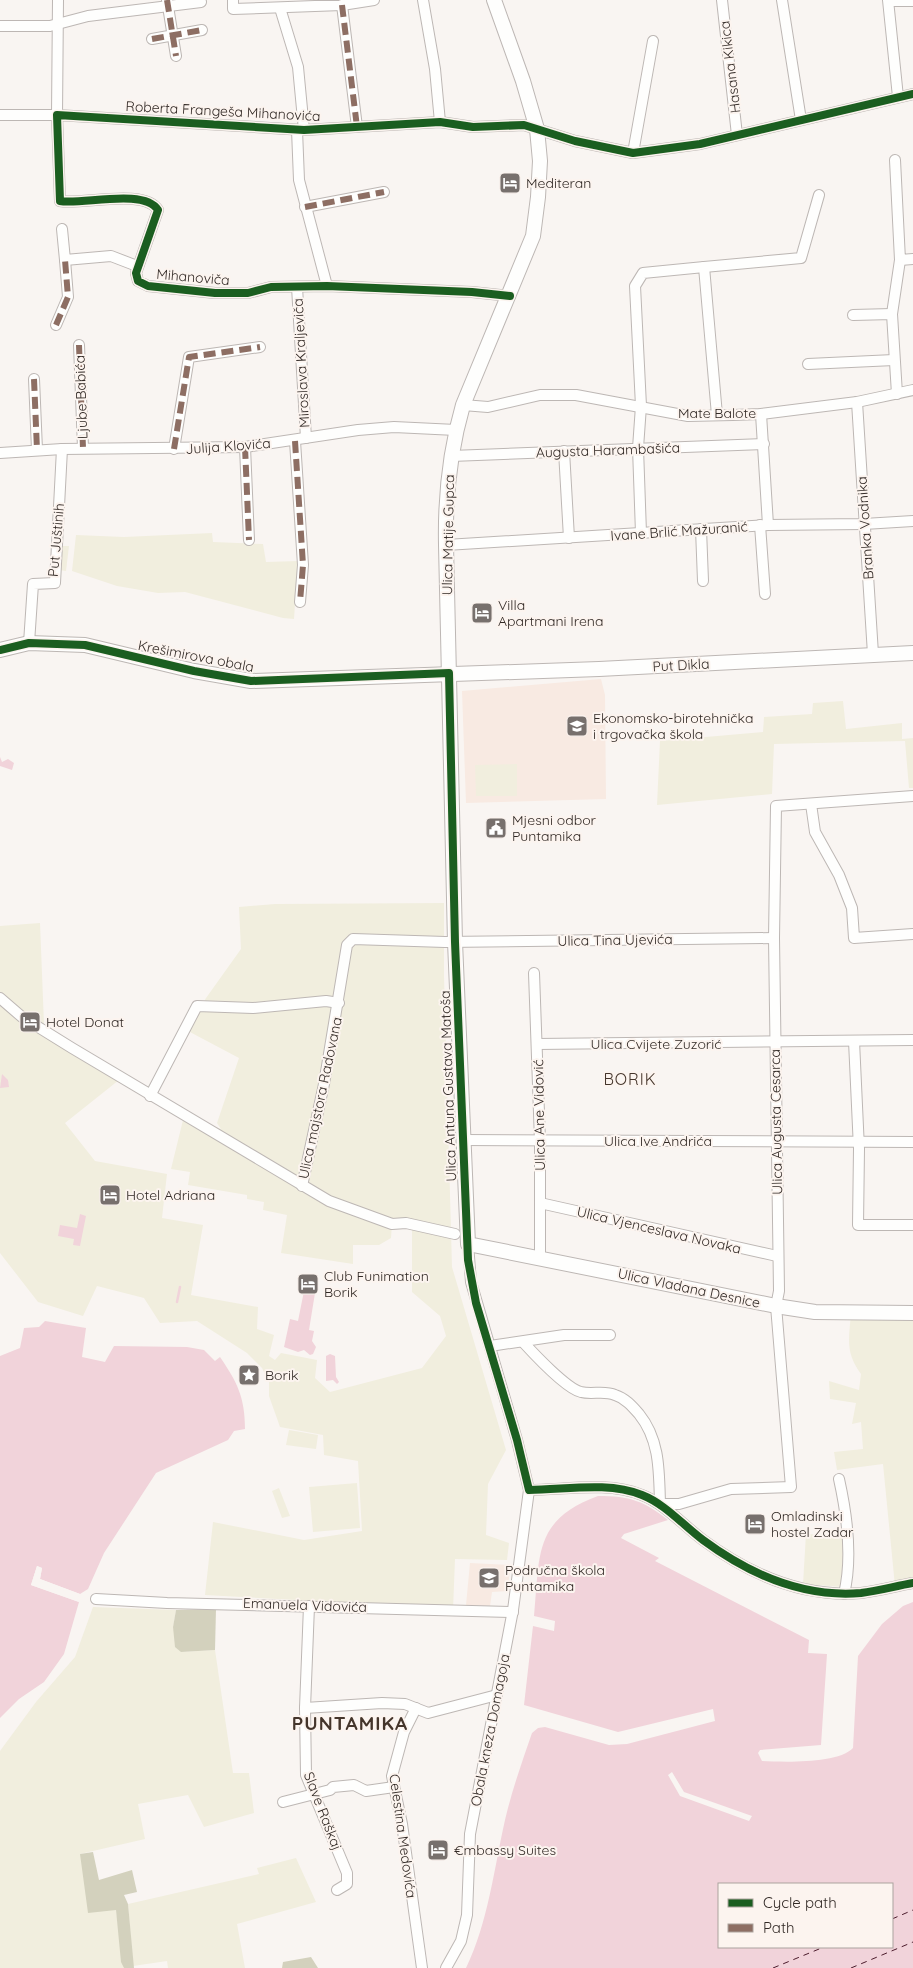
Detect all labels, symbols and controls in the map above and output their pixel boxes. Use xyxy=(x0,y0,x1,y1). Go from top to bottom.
street label: Hasana Kikica xyxy=(715,20,745,114)
street label: Roberta Frangeša Mihanovića xyxy=(125,97,321,125)
hotel icon: Mediteran xyxy=(498,171,522,195)
place label: Mediteran xyxy=(526,174,591,192)
street label: Mihanoviča xyxy=(156,265,230,289)
street label: Miroslava Kraljeviča xyxy=(289,298,313,428)
street label: Ljube Babića xyxy=(71,355,91,439)
street label: Mate Balote xyxy=(678,404,756,422)
street label: Julija Klovića xyxy=(185,434,271,458)
street label: Augusta Harambašića xyxy=(536,438,680,462)
street label: Ulica Matije Gupca xyxy=(438,474,458,596)
street label: Branka Vodnika xyxy=(852,476,878,580)
street label: Put Juštinih xyxy=(44,502,68,578)
street label: Ivane Brlić Mažuranić xyxy=(610,517,748,545)
place label: Villa Apartmani Irena xyxy=(498,596,603,630)
hotel icon: Villa Apartmani Irena xyxy=(470,601,494,625)
street label: Krešimirova obala xyxy=(136,636,256,676)
street label: Put Dikla xyxy=(652,655,710,675)
place label: Ekonomsko-birotehnička i trgovačka škola xyxy=(593,709,753,743)
school or university icon: Ekonomsko-birotehnička i trgovačka škola xyxy=(565,714,589,738)
place label: Mjesni odbor Puntamika xyxy=(512,811,597,845)
public building icon: Mjesni odbor Puntamika xyxy=(484,816,508,840)
street label: Ulica Tina Ujevića xyxy=(557,930,673,950)
street label: Ulica Antuna Gustava Matoša xyxy=(436,990,460,1182)
hotel icon: Hotel Donat xyxy=(18,1010,42,1034)
place label: Hotel Donat xyxy=(46,1013,124,1031)
street label: Ulica majstora Radovana xyxy=(294,1015,346,1181)
street label: Ulica Cvijete Zuzorić xyxy=(591,1035,721,1053)
street label: Ulica Augusta Cesarca xyxy=(766,1049,786,1195)
street label: Ulica Ane Vidović xyxy=(529,1059,549,1171)
district label: BORIK xyxy=(603,1069,657,1089)
street label: Ulica Ive Andrića xyxy=(604,1132,712,1150)
hotel icon: Hotel Adriana xyxy=(98,1183,122,1207)
place label: Hotel Adriana xyxy=(126,1186,215,1204)
street label: Ulica Vjenceslava Novaka xyxy=(575,1202,743,1258)
street label: Ulica Vladana Desnice xyxy=(616,1264,762,1312)
place label: Club Funimation Borik xyxy=(324,1267,429,1301)
hotel icon: Club Funimation Borik xyxy=(296,1272,320,1296)
place icon: Borik xyxy=(237,1363,261,1387)
place label: Borik xyxy=(265,1366,298,1384)
place label: Omladinski hostel Zadar xyxy=(771,1507,854,1541)
hotel icon: Omladinski hostel Zadar xyxy=(743,1512,767,1536)
place label: Područna škola Puntamika xyxy=(505,1561,605,1595)
school or university icon: Područna škola Puntamika xyxy=(477,1566,501,1590)
street label: Emanuela Vidovića xyxy=(243,1594,367,1616)
street label: Obala kneza Domagoja xyxy=(466,1652,514,1808)
district label: PUNTAMIKA xyxy=(292,1711,408,1735)
street label: Slave Raškaj xyxy=(300,1769,346,1853)
street label: Celestina Medovića xyxy=(385,1773,421,1899)
hotel icon: €mbassy Suites xyxy=(426,1838,450,1862)
place label: €mbassy Suites xyxy=(454,1841,556,1859)
legend xyxy=(718,1883,893,1948)
text: Cycle path xyxy=(763,1893,837,1912)
text: Path xyxy=(763,1918,795,1937)

